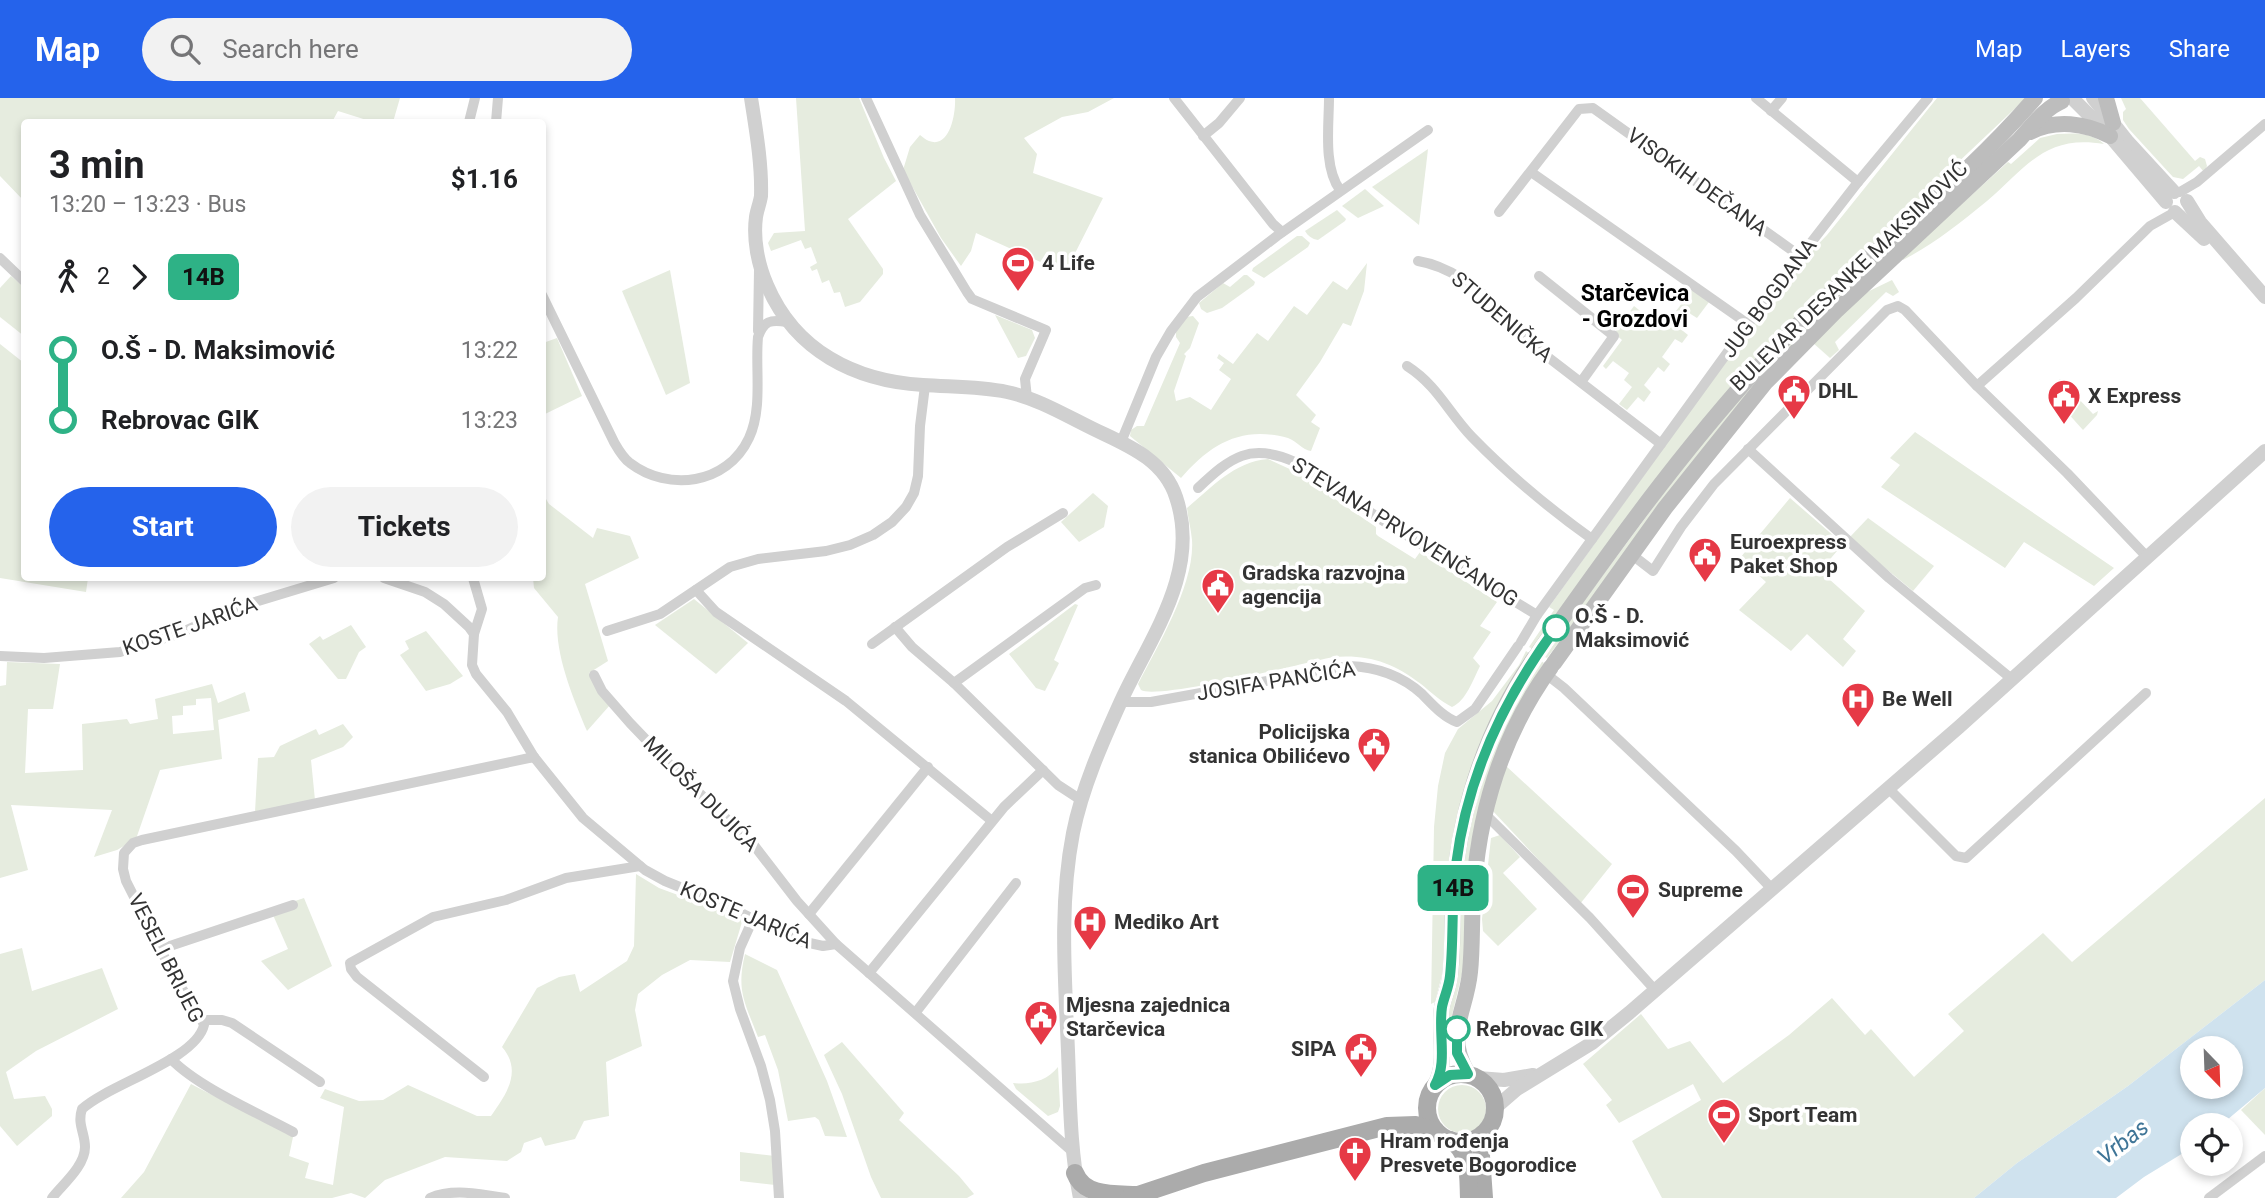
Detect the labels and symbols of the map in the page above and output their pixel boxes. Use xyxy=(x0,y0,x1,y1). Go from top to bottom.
street label: VISOKIH DEČANA xyxy=(1622,123,1772,241)
street label: BULEVAR DESANKE MAKSIMOVIĆ xyxy=(1725,156,1973,396)
street label: JUG BOGDANA xyxy=(1716,234,1822,362)
sports icon: 4 Life xyxy=(999,244,1037,293)
place label: 4 Life xyxy=(1042,251,1095,275)
street label: STUDENIČKA xyxy=(1447,267,1557,367)
district label: Starčevica - Grozdovi xyxy=(1581,280,1689,333)
public building icon: DHL xyxy=(1775,372,1813,421)
public building icon: X Express xyxy=(2045,377,2083,426)
place label: DHL xyxy=(1818,379,1858,403)
place label: X Express xyxy=(2088,384,2181,408)
street label: STEVANA PRVOVENČANOG xyxy=(1287,452,1523,612)
place label: Euroexpress Paket Shop xyxy=(1730,530,1847,578)
public building icon: Euroexpress Paket Shop xyxy=(1686,535,1724,584)
place label: Gradska razvojna agencija xyxy=(1242,561,1405,609)
public building icon: Gradska razvojna agencija xyxy=(1199,566,1237,615)
street label: KOSTE JARIĆA xyxy=(120,592,261,660)
place label: O.Š - D. Maksimović xyxy=(1575,604,1689,652)
marker: O.Š - D. Maksimović xyxy=(1543,615,1569,641)
street label: JOSIFA PANČIĆA xyxy=(1195,657,1357,705)
hospital icon: Be Well xyxy=(1839,680,1877,729)
place label: Be Well xyxy=(1882,687,1952,711)
place label: Policijska stanica Obilićevo xyxy=(1189,720,1350,768)
public building icon: Policijska stanica Obilićevo xyxy=(1355,725,1393,774)
street label: MILOŠA DUJIĆA xyxy=(639,732,764,857)
line badge: 14B xyxy=(1413,865,1493,911)
sports icon: Supreme xyxy=(1614,871,1652,920)
street label: KOSTE JARIĆA xyxy=(677,876,816,954)
place label: Supreme xyxy=(1658,878,1743,902)
street label: VESELI BRIJEG xyxy=(123,890,209,1026)
hospital icon: Mediko Art xyxy=(1071,903,1109,952)
place label: Mediko Art xyxy=(1114,910,1219,934)
place label: Mjesna zajednica Starčevica xyxy=(1066,993,1230,1041)
public building icon: Mjesna zajednica Starčevica xyxy=(1022,998,1060,1047)
marker: Rebrovac GIK xyxy=(1444,1016,1470,1042)
place label: Rebrovac GIK xyxy=(1476,1017,1604,1041)
public building icon: SIPA xyxy=(1342,1030,1380,1079)
north arrow xyxy=(2180,1036,2244,1099)
place label: SIPA xyxy=(1291,1037,1337,1061)
sports icon: Sport Team xyxy=(1705,1096,1743,1145)
place label: Sport Team xyxy=(1748,1103,1857,1127)
water label: Vrbas xyxy=(2092,1114,2154,1170)
place label: Hram rođenja Presvete Bogorodice xyxy=(1380,1129,1577,1177)
church icon: Hram rođenja Presvete Bogorodice xyxy=(1336,1134,1374,1183)

